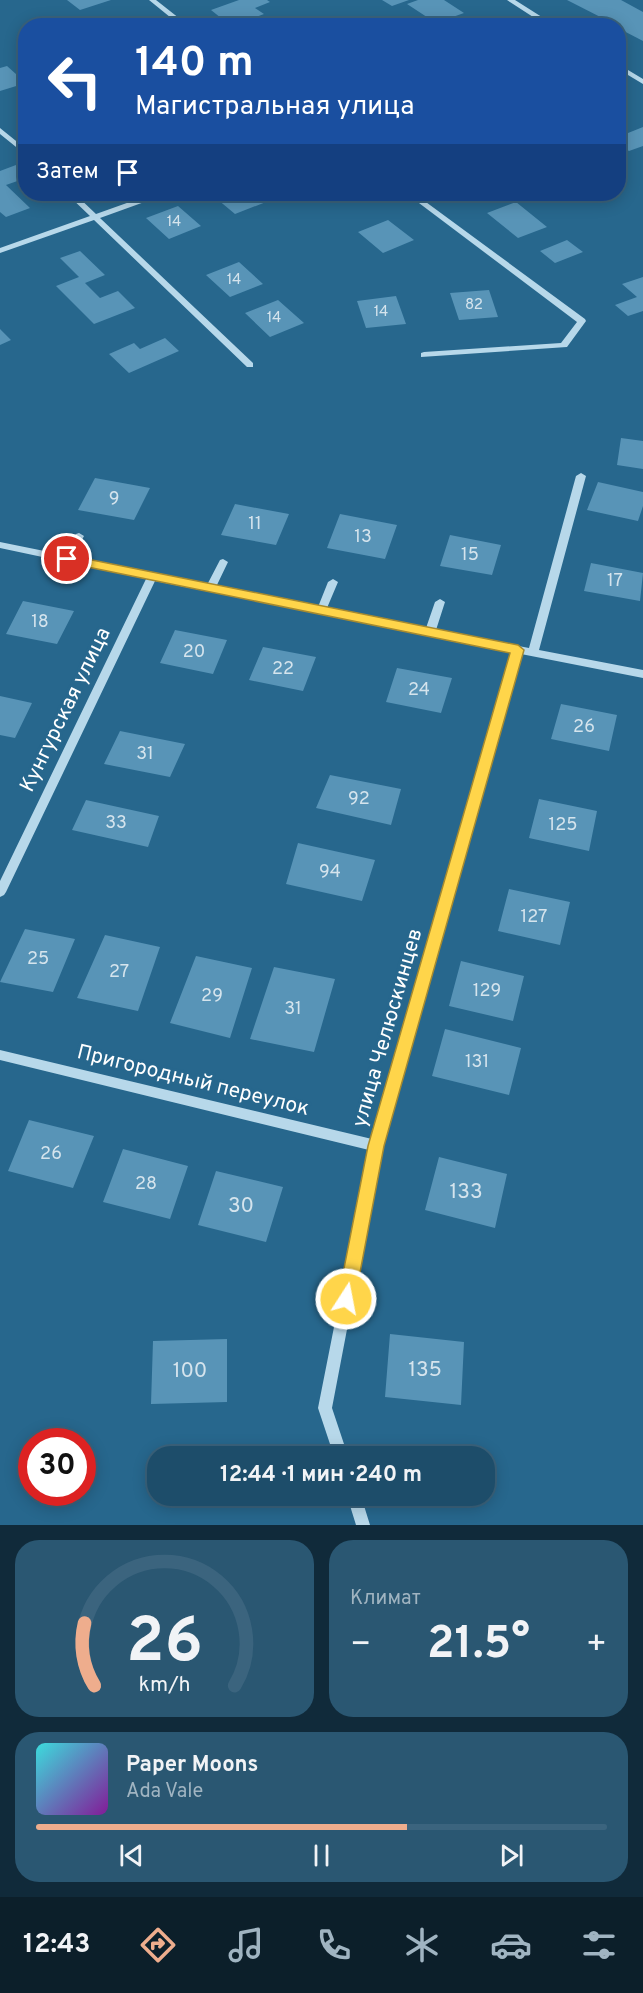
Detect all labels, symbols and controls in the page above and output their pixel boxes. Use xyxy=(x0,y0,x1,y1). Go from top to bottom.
text: 140 m xyxy=(135,38,254,91)
icon: left xyxy=(36,42,114,120)
text: Магистральная улица xyxy=(135,90,415,124)
icon: arrive xyxy=(111,156,144,189)
text: Затем xyxy=(36,159,99,186)
house number: 14 xyxy=(167,213,181,232)
house number: 14 xyxy=(227,271,241,290)
house number: 82 xyxy=(465,296,483,315)
house number: 14 xyxy=(374,303,388,322)
house number: 14 xyxy=(267,309,281,328)
house number: 9 xyxy=(109,488,119,511)
house number: 11 xyxy=(248,513,262,536)
house number: 13 xyxy=(354,526,372,549)
pin xyxy=(41,533,92,584)
icon: arrive xyxy=(50,542,83,575)
house number: 15 xyxy=(461,544,479,567)
house number: 17 xyxy=(607,570,623,593)
house number: 18 xyxy=(31,611,49,634)
street label: Кунгурская улица xyxy=(14,623,118,797)
house number: 20 xyxy=(183,641,205,664)
house number: 22 xyxy=(272,658,294,681)
house number: 24 xyxy=(408,679,430,702)
house number: 26 xyxy=(573,716,595,739)
house number: 31 xyxy=(136,743,154,766)
house number: 92 xyxy=(348,788,370,811)
house number: 33 xyxy=(105,812,127,835)
house number: 125 xyxy=(549,814,577,837)
house number: 94 xyxy=(319,861,341,884)
house number: 127 xyxy=(521,906,547,929)
street label: улица Челюскинцев xyxy=(347,925,429,1131)
house number: 25 xyxy=(27,948,49,971)
house number: 27 xyxy=(109,961,129,984)
house number: 129 xyxy=(473,980,501,1003)
house number: 29 xyxy=(201,985,223,1008)
house number: 31 xyxy=(284,998,302,1021)
street label: Пригородный переулок xyxy=(74,1039,312,1123)
house number: 131 xyxy=(465,1051,489,1074)
house number: 26 xyxy=(40,1143,62,1166)
house number: 28 xyxy=(135,1173,157,1196)
house number: 133 xyxy=(449,1179,483,1206)
house number: 30 xyxy=(228,1193,254,1220)
position arrow xyxy=(314,1267,378,1331)
house number: 135 xyxy=(408,1357,442,1384)
house number: 100 xyxy=(173,1358,207,1385)
speed limit sign: 30 xyxy=(18,1428,96,1506)
text: 12:44 · 1 мин · 240 m xyxy=(220,1462,422,1489)
text: Климат xyxy=(350,1586,421,1612)
text: 26 xyxy=(126,1605,203,1684)
text: 21.5° xyxy=(427,1617,530,1674)
text: − xyxy=(350,1625,371,1667)
text: + xyxy=(586,1625,607,1667)
text: km/h xyxy=(138,1672,191,1699)
text: Paper Moons xyxy=(126,1752,258,1779)
text: Ada Vale xyxy=(126,1779,203,1805)
icon: previous xyxy=(115,1839,148,1872)
icon: pause xyxy=(305,1839,338,1872)
icon: next xyxy=(495,1839,528,1872)
icon: directions xyxy=(137,1924,179,1966)
icon: music xyxy=(225,1924,267,1966)
icon: phone xyxy=(313,1924,355,1966)
icon: climate xyxy=(401,1924,443,1966)
icon: car xyxy=(490,1924,532,1966)
icon: filters xyxy=(578,1924,620,1966)
text: 12:43 xyxy=(23,1928,91,1962)

